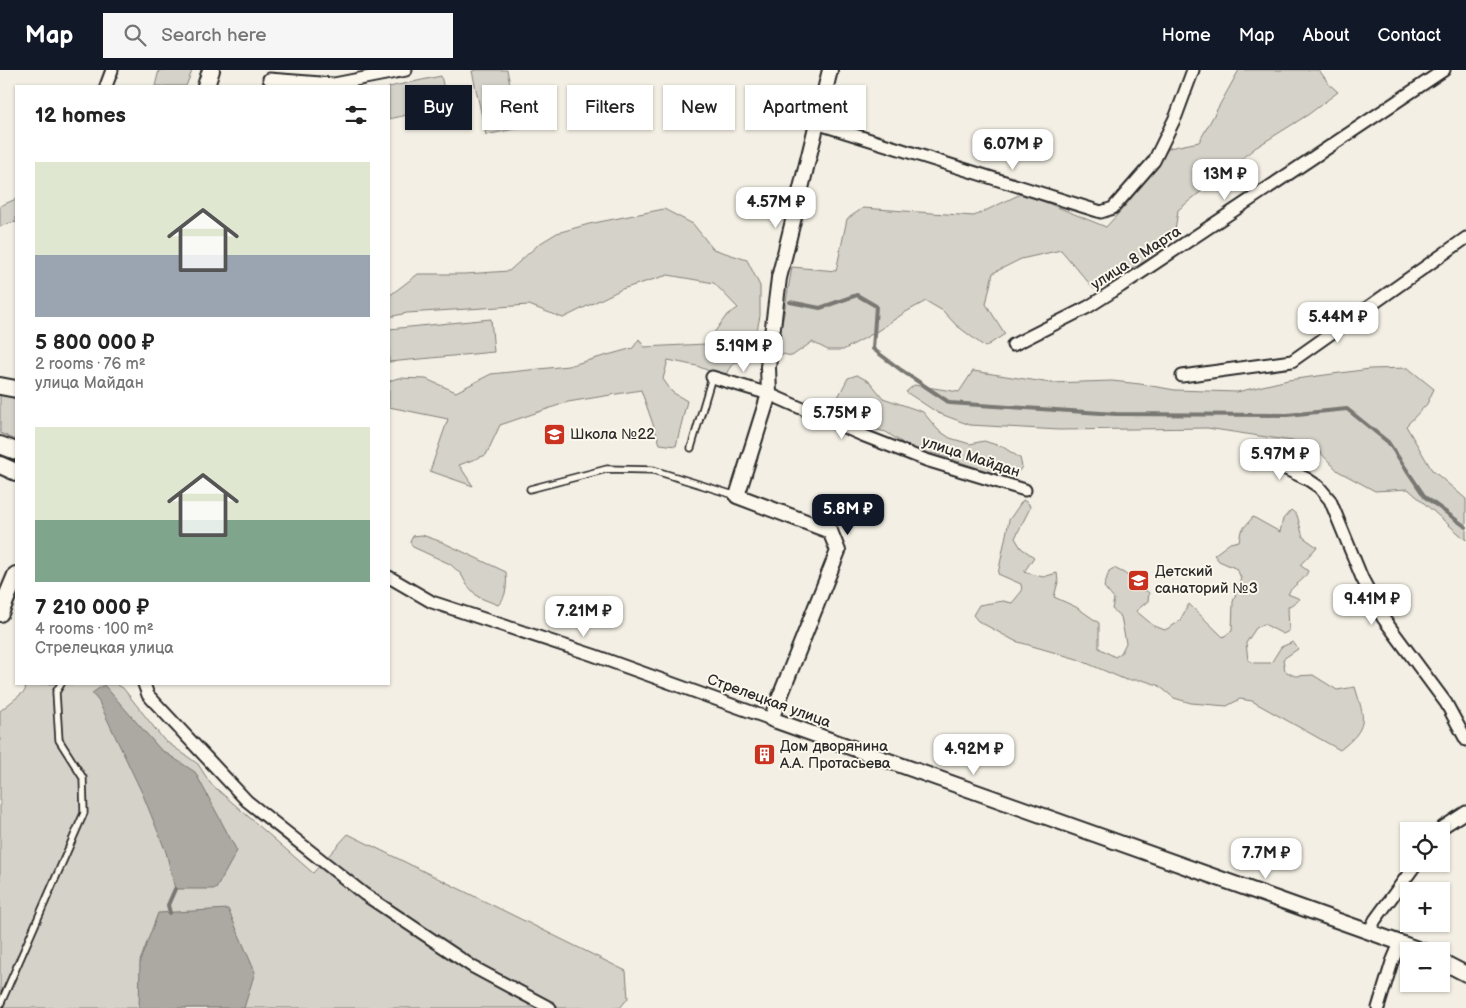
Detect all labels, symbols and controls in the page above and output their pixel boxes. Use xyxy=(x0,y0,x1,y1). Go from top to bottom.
search box xyxy=(103,13,453,58)
text: Map xyxy=(25,21,73,50)
icon: search xyxy=(121,21,149,49)
text: Search here xyxy=(161,24,267,47)
text: Home xyxy=(1162,25,1211,46)
text: Map xyxy=(1239,25,1275,46)
text: About xyxy=(1303,25,1350,46)
text: Contact xyxy=(1378,25,1441,46)
chip: Buy xyxy=(405,85,472,130)
chip: Rent xyxy=(482,85,557,130)
chip: Filters xyxy=(567,85,653,130)
chip: New xyxy=(663,85,735,130)
chip: Apartment xyxy=(745,85,866,130)
icon: filters xyxy=(342,101,370,129)
text: 12 homes xyxy=(35,103,126,128)
pin: 6.07M ₽ xyxy=(967,128,1059,171)
text: 6.07M ₽ xyxy=(983,135,1043,154)
pin: 13M ₽ xyxy=(1190,158,1260,201)
text: 13M ₽ xyxy=(1203,165,1247,184)
pin: 4.57M ₽ xyxy=(730,186,822,229)
text: 4.57M ₽ xyxy=(747,193,805,212)
icon: home xyxy=(158,195,248,285)
street label: улица 8 Марта xyxy=(1087,222,1185,294)
pin: 5.44M ₽ xyxy=(1292,302,1384,344)
text: 5.44M ₽ xyxy=(1308,308,1368,327)
text: 5 800 000 ₽ xyxy=(35,330,154,355)
pin: 5.19M ₽ xyxy=(698,330,790,373)
text: 5.19M ₽ xyxy=(716,337,772,356)
text: 2 rooms · 76 m² xyxy=(35,355,146,374)
text: улица Майдан xyxy=(35,374,144,393)
pin: 5.75M ₽ xyxy=(796,398,888,440)
text: 5.75M ₽ xyxy=(813,404,871,423)
school or university icon: Школа №22 xyxy=(542,422,566,446)
place label: Школа №22 xyxy=(570,425,655,444)
street label: улица Майдан xyxy=(920,432,1022,482)
pin: 5.97M ₽ xyxy=(1234,438,1326,481)
text: 5.97M ₽ xyxy=(1251,445,1309,464)
icon: home xyxy=(158,460,248,550)
pin: 5.8M ₽ xyxy=(807,494,889,536)
text: 5.8M ₽ xyxy=(823,500,873,519)
place label: Детский санаторий №3 xyxy=(1155,562,1258,598)
school or university icon: Детский санаторий №3 xyxy=(1127,568,1151,592)
pin: 9.41M ₽ xyxy=(1326,584,1418,626)
text: 9.41M ₽ xyxy=(1344,590,1400,609)
text: 7 210 000 ₽ xyxy=(35,595,149,620)
pin: 7.21M ₽ xyxy=(538,596,630,638)
text: 7.21M ₽ xyxy=(556,602,612,621)
text: 4 rooms · 100 m² xyxy=(35,620,154,639)
text: Стрелецкая улица xyxy=(35,639,174,658)
street label: Стрелецкая улица xyxy=(705,670,834,732)
pin: 4.92M ₽ xyxy=(928,734,1020,776)
place label: Дом дворянина А.А. Протасьева xyxy=(779,737,891,773)
text: 4.92M ₽ xyxy=(944,740,1004,759)
building icon: Дом дворянина А.А. Протасьева xyxy=(752,743,776,767)
map controls xyxy=(1400,822,1450,992)
button: locate xyxy=(1400,822,1450,872)
pin: 7.7M ₽ xyxy=(1225,838,1307,880)
text: 7.7M ₽ xyxy=(1242,844,1290,863)
button: + xyxy=(1400,882,1450,932)
button: − xyxy=(1400,942,1450,992)

